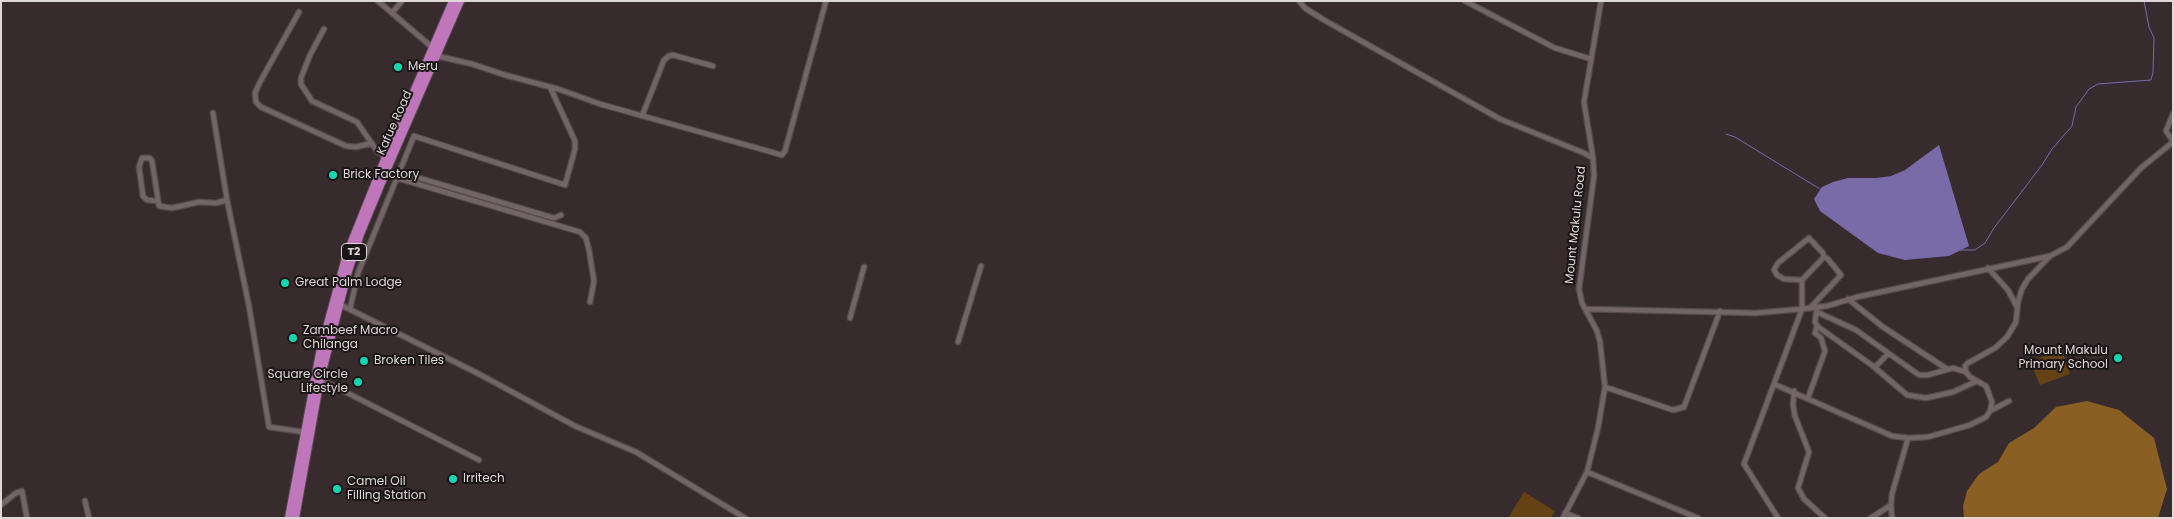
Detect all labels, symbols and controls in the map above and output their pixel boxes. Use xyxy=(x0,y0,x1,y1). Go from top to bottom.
place label: Meru xyxy=(408,60,438,74)
marker: Meru xyxy=(392,61,404,73)
street label: Kafue Road xyxy=(374,89,416,157)
street label: Mount Makulu Road xyxy=(1563,165,1589,285)
place label: Brick Factory xyxy=(343,168,419,182)
marker: Brick Factory xyxy=(327,169,339,181)
road number: T2 xyxy=(342,243,366,260)
place label: Great Palm Lodge xyxy=(295,276,402,290)
marker: Great Palm Lodge xyxy=(279,277,291,289)
place label: Zambeef Macro Chilanga xyxy=(303,324,398,352)
marker: Zambeef Macro Chilanga xyxy=(287,332,299,344)
place label: Mount Makulu Primary School xyxy=(2018,344,2108,372)
marker: Mount Makulu Primary School xyxy=(2112,352,2124,364)
place label: Broken Tiles xyxy=(374,354,444,368)
marker: Broken Tiles xyxy=(358,355,370,367)
place label: Square Circle Lifestyle xyxy=(268,368,348,396)
marker: Square Circle Lifestyle xyxy=(352,376,364,388)
place label: Irritech xyxy=(463,472,505,486)
marker: Irritech xyxy=(447,473,459,485)
place label: Camel Oil Filling Station xyxy=(347,475,426,503)
marker: Camel Oil Filling Station xyxy=(331,483,343,495)

